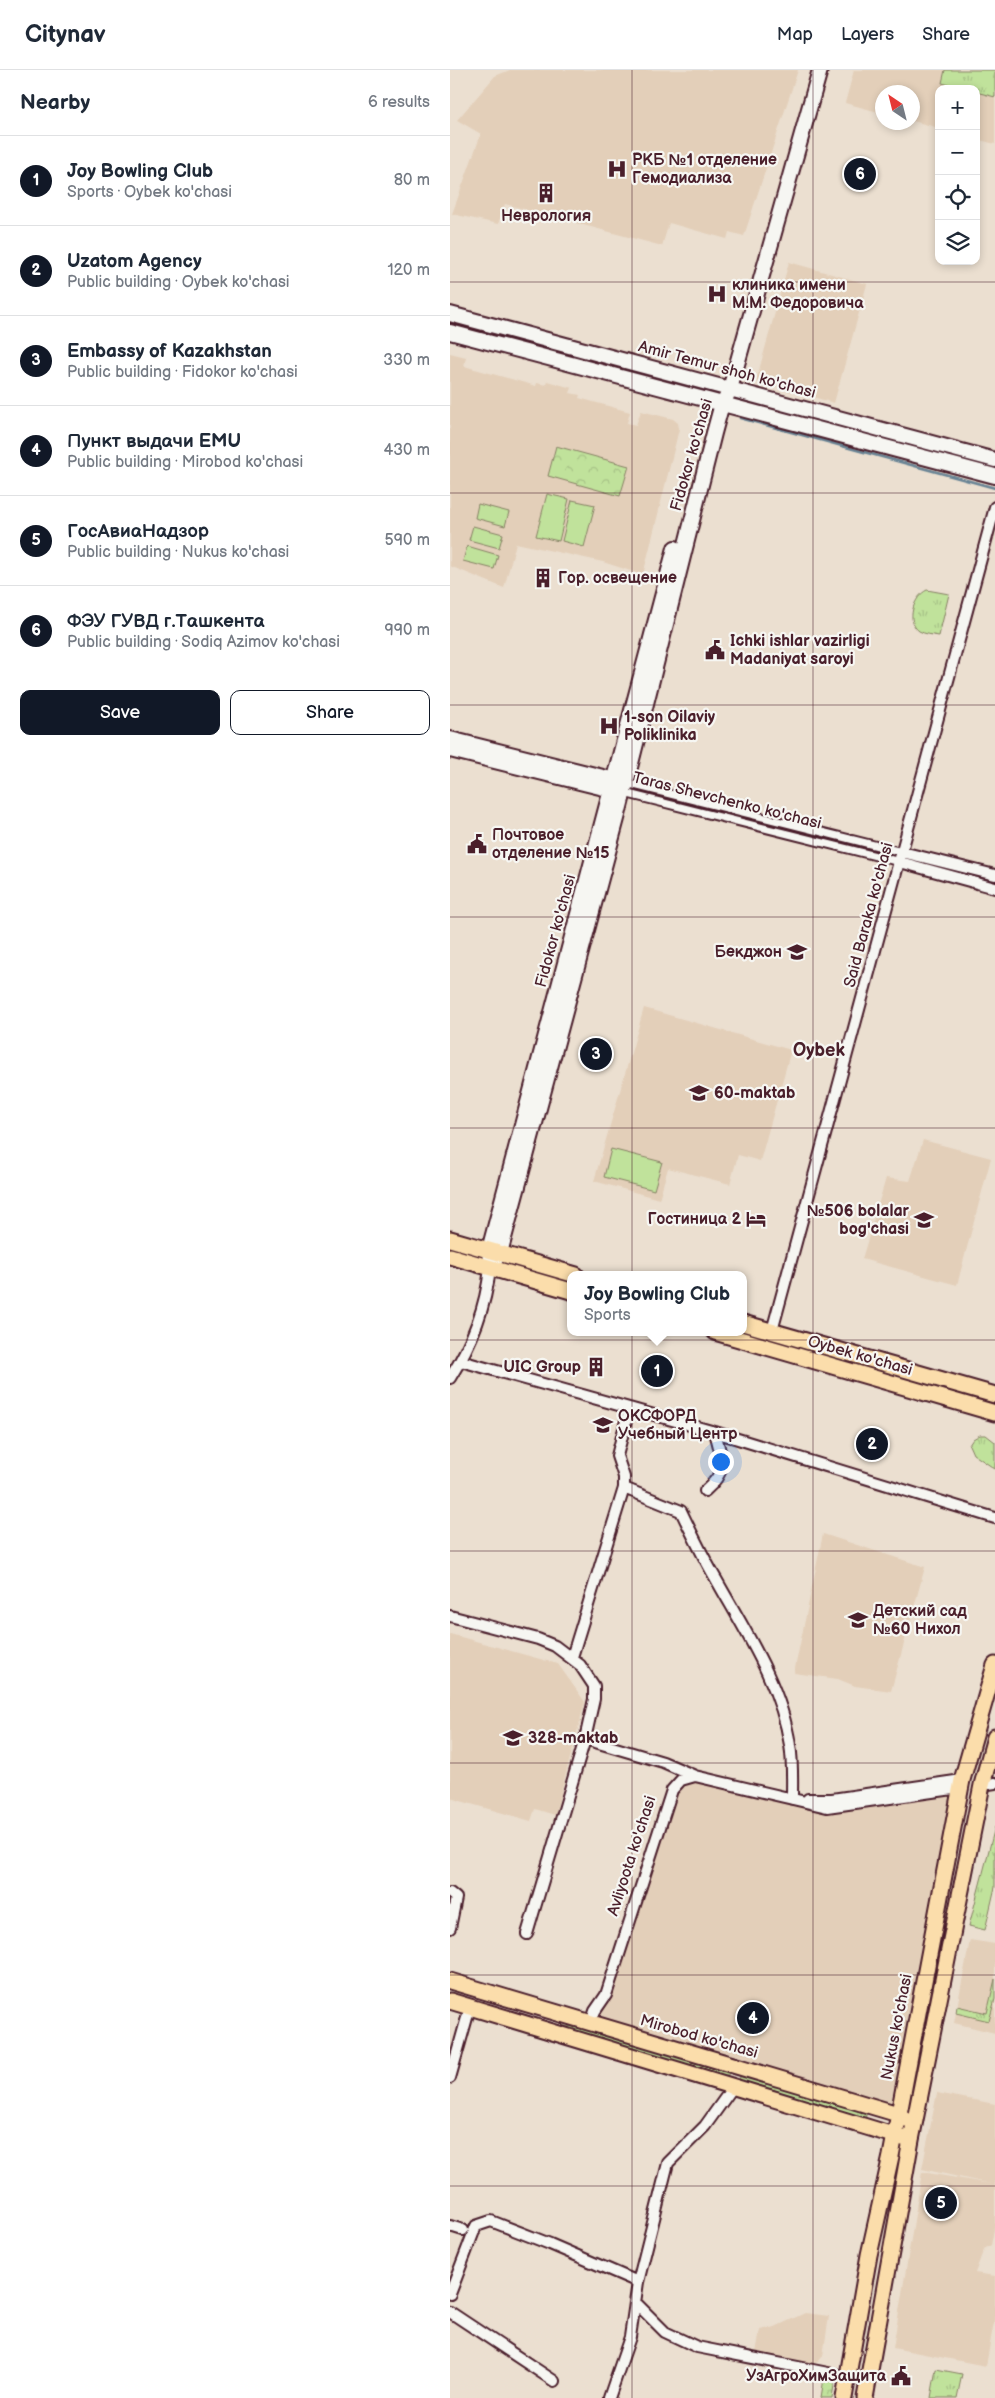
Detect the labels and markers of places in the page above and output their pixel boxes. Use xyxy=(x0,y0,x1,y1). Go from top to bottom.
place label: РКБ №1 отделение Гемодиализа xyxy=(632,151,777,188)
pin: 6 xyxy=(844,155,876,193)
hospital icon: РКБ №1 отделение Гемодиализа xyxy=(606,158,628,180)
building icon: Неврология xyxy=(535,182,557,204)
place label: Неврология xyxy=(501,207,591,226)
place label: клиника имени М.М. Федоровича xyxy=(732,276,864,313)
hospital icon: клиника имени М.М. Федоровича xyxy=(706,283,728,305)
building icon: Гор. освещение xyxy=(532,567,554,589)
place label: Гор. освещение xyxy=(558,569,677,588)
place label: Ichki ishlar vazirligi Madaniyat saroyi xyxy=(730,632,870,669)
public building icon: Ichki ishlar vazirligi Madaniyat saroyi xyxy=(704,639,726,661)
place label: 1-son Oilaviy Poliklinika xyxy=(624,708,716,745)
hospital icon: 1-son Oilaviy Poliklinika xyxy=(598,715,620,737)
place label: Почтовое отделение №15 xyxy=(492,826,610,863)
public building icon: Почтовое отделение №15 xyxy=(466,833,488,855)
school or university icon: Бекджон xyxy=(786,941,808,963)
place label: Бекджон xyxy=(715,943,782,962)
pin: 3 xyxy=(580,1035,612,1073)
school or university icon: 60-maktab xyxy=(688,1082,710,1104)
place label: 60-maktab xyxy=(714,1084,796,1103)
place label: №506 bolalar bog'chasi xyxy=(807,1202,910,1239)
hotel icon: Гостиница 2 xyxy=(745,1208,767,1230)
school or university icon: №506 bolalar bog'chasi xyxy=(913,1209,935,1231)
place label: Гостиница 2 xyxy=(647,1210,741,1229)
pin: 1 xyxy=(641,1352,673,1390)
building icon: UIC Group xyxy=(585,1356,607,1378)
place label: UIC Group xyxy=(503,1358,581,1377)
place label: ОКСФОРД Учебный Центр xyxy=(618,1407,738,1444)
school or university icon: ОКСФОРД Учебный Центр xyxy=(592,1414,614,1436)
pin: 2 xyxy=(856,1425,888,1463)
place label: Детский сад №60 Нихол xyxy=(873,1602,967,1639)
school or university icon: Детский сад №60 Нихол xyxy=(847,1609,869,1631)
school or university icon: 328-maktab xyxy=(502,1727,524,1749)
place label: 328-maktab xyxy=(528,1729,619,1748)
pin: 4 xyxy=(737,1999,769,2037)
pin: 5 xyxy=(925,2184,957,2222)
public building icon: УзАгроХимЗащита xyxy=(890,2365,912,2387)
place label: УзАгроХимЗащита xyxy=(746,2367,887,2386)

